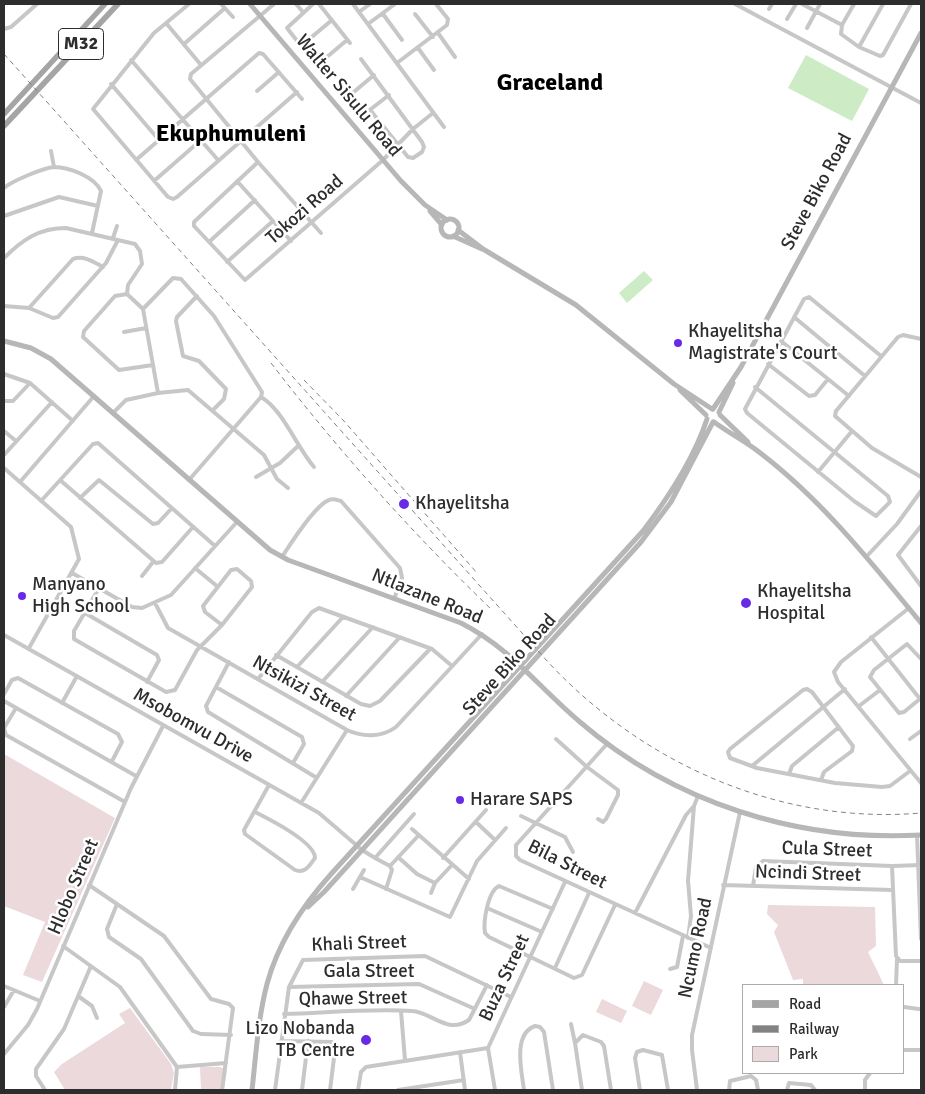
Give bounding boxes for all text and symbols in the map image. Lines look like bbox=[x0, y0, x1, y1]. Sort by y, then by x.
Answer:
road number: M32 bbox=[58, 29, 104, 60]
street label: Walter Sisulu Road bbox=[290, 30, 406, 162]
district label: Graceland bbox=[497, 70, 603, 98]
district label: Ekuphumuleni bbox=[156, 121, 306, 149]
street label: Steve Biko Road bbox=[777, 130, 857, 254]
street label: Tokozi Road bbox=[262, 170, 348, 250]
place label: Khayelitsha Magistrate's Court bbox=[688, 321, 837, 365]
marker: Khayelitsha Magistrate's Court bbox=[672, 337, 684, 349]
place label: Khayelitsha bbox=[415, 493, 510, 515]
marker: Khayelitsha bbox=[397, 497, 411, 511]
street label: Ntlazane Road bbox=[368, 564, 486, 630]
place label: Manyano High School bbox=[32, 574, 130, 618]
place label: Khayelitsha Hospital bbox=[757, 581, 852, 625]
marker: Manyano High School bbox=[16, 590, 28, 602]
marker: Khayelitsha Hospital bbox=[739, 596, 753, 610]
street label: Steve Biko Road bbox=[458, 609, 562, 721]
street label: Ntsikizi Street bbox=[248, 651, 360, 727]
street label: Msobomvu Drive bbox=[129, 684, 257, 768]
place label: Harare SAPS bbox=[470, 789, 573, 811]
marker: Harare SAPS bbox=[454, 794, 466, 806]
street label: Bila Street bbox=[524, 835, 610, 895]
street label: Hlobo Street bbox=[44, 836, 104, 938]
street label: Cula Street bbox=[781, 837, 873, 863]
street label: Ncindi Street bbox=[754, 861, 862, 887]
street label: Ncumo Road bbox=[674, 896, 718, 1000]
street label: Khali Street bbox=[311, 931, 407, 957]
street label: Buza Street bbox=[475, 931, 535, 1025]
street label: Gala Street bbox=[324, 961, 414, 983]
legend bbox=[742, 984, 905, 1074]
street label: Qhawe Street bbox=[298, 987, 408, 1011]
text: Road bbox=[789, 995, 821, 1013]
place label: Lizo Nobanda TB Centre bbox=[246, 1018, 355, 1062]
text: Railway bbox=[789, 1020, 839, 1038]
marker: Lizo Nobanda TB Centre bbox=[359, 1033, 373, 1047]
text: Park bbox=[789, 1045, 818, 1063]

